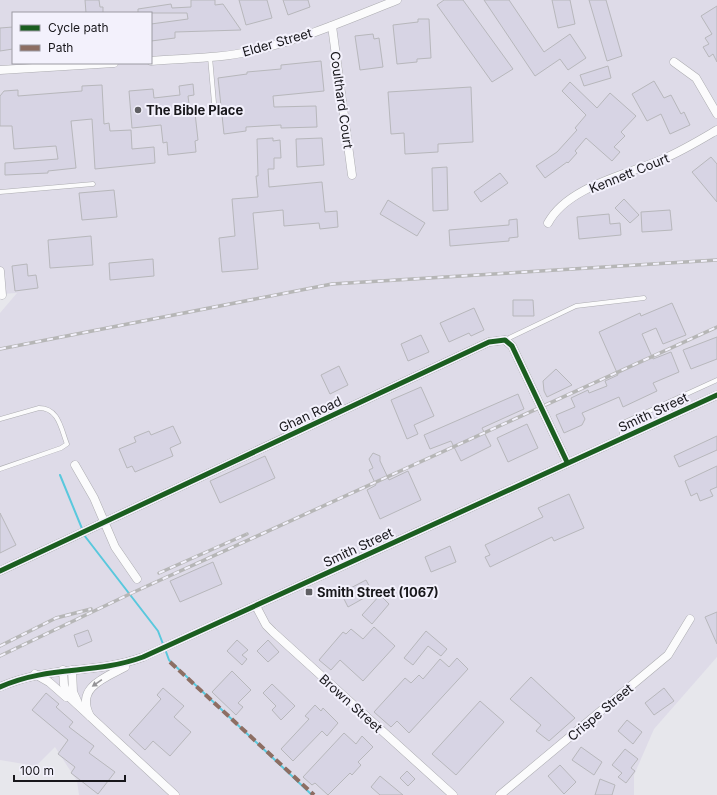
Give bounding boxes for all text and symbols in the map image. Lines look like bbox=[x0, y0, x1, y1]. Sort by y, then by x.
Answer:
legend bbox=[12, 12, 152, 64]
text: Cycle path bbox=[48, 20, 109, 35]
street label: Elder Street bbox=[240, 24, 314, 60]
text: Path bbox=[48, 40, 73, 55]
street label: Coulthard Court bbox=[327, 50, 357, 150]
place label: The Bible Place bbox=[146, 102, 243, 118]
marker: The Bible Place bbox=[133, 105, 143, 115]
street label: Kennett Court bbox=[587, 150, 671, 196]
street label: Smith Street bbox=[616, 389, 690, 435]
street label: Ghan Road bbox=[276, 393, 344, 435]
street label: Smith Street bbox=[321, 524, 395, 570]
place label: Smith Street (1067) bbox=[317, 584, 439, 600]
marker: Smith Street (1067) bbox=[304, 587, 314, 597]
street label: Brown Street bbox=[316, 670, 386, 736]
one-way arrow bbox=[92, 679, 103, 687]
street label: Crispe Street bbox=[564, 680, 636, 744]
scale bar bbox=[14, 757, 125, 783]
text: 100 m bbox=[20, 763, 54, 778]

